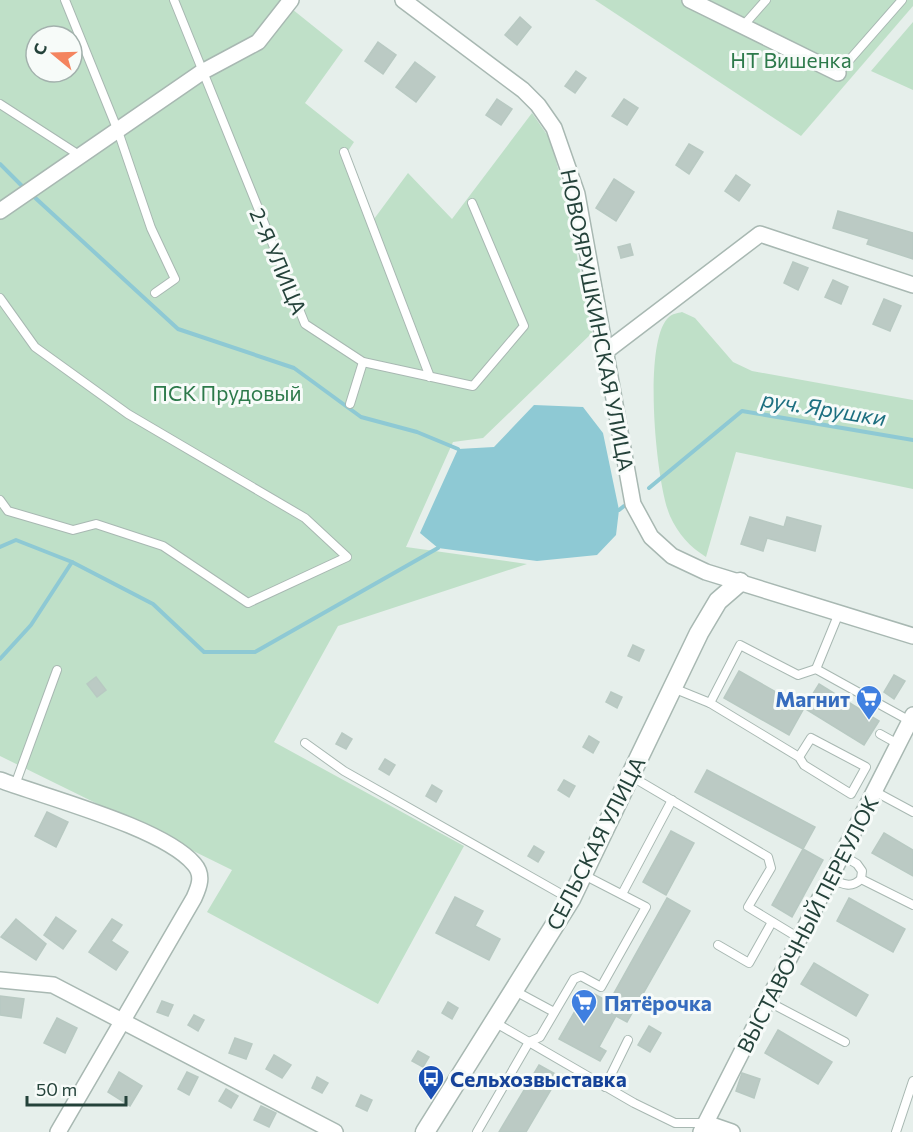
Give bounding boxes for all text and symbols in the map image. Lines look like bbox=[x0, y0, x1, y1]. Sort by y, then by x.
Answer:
north arrow bbox=[24, 24, 84, 84]
text: С bbox=[29, 41, 50, 57]
park label: НТ Вишенка bbox=[730, 47, 852, 72]
street label: НОВОЯРУШКИНСКАЯ УЛИЦА bbox=[556, 167, 640, 473]
street label: 2-Я УЛИЦА bbox=[245, 204, 313, 318]
park label: ПСК Прудовый bbox=[152, 380, 302, 405]
water label: руч. Ярушки bbox=[759, 385, 889, 431]
supermarket icon: Магнит bbox=[854, 683, 884, 721]
place label: Магнит bbox=[775, 686, 850, 711]
street label: СЕЛЬСКАЯ УЛИЦА bbox=[540, 752, 650, 934]
street label: ВЫСТАВОЧНЫЙ ПЕРЕУЛОК bbox=[731, 791, 883, 1057]
supermarket icon: Пятёрочка bbox=[569, 987, 599, 1025]
place label: Пятёрочка bbox=[604, 990, 712, 1015]
bus stop icon: Сельхозвыставка bbox=[416, 1063, 446, 1101]
place label: Сельхозвыставка bbox=[450, 1066, 627, 1091]
scale bar bbox=[27, 1069, 126, 1107]
text: 50 m bbox=[36, 1078, 77, 1100]

